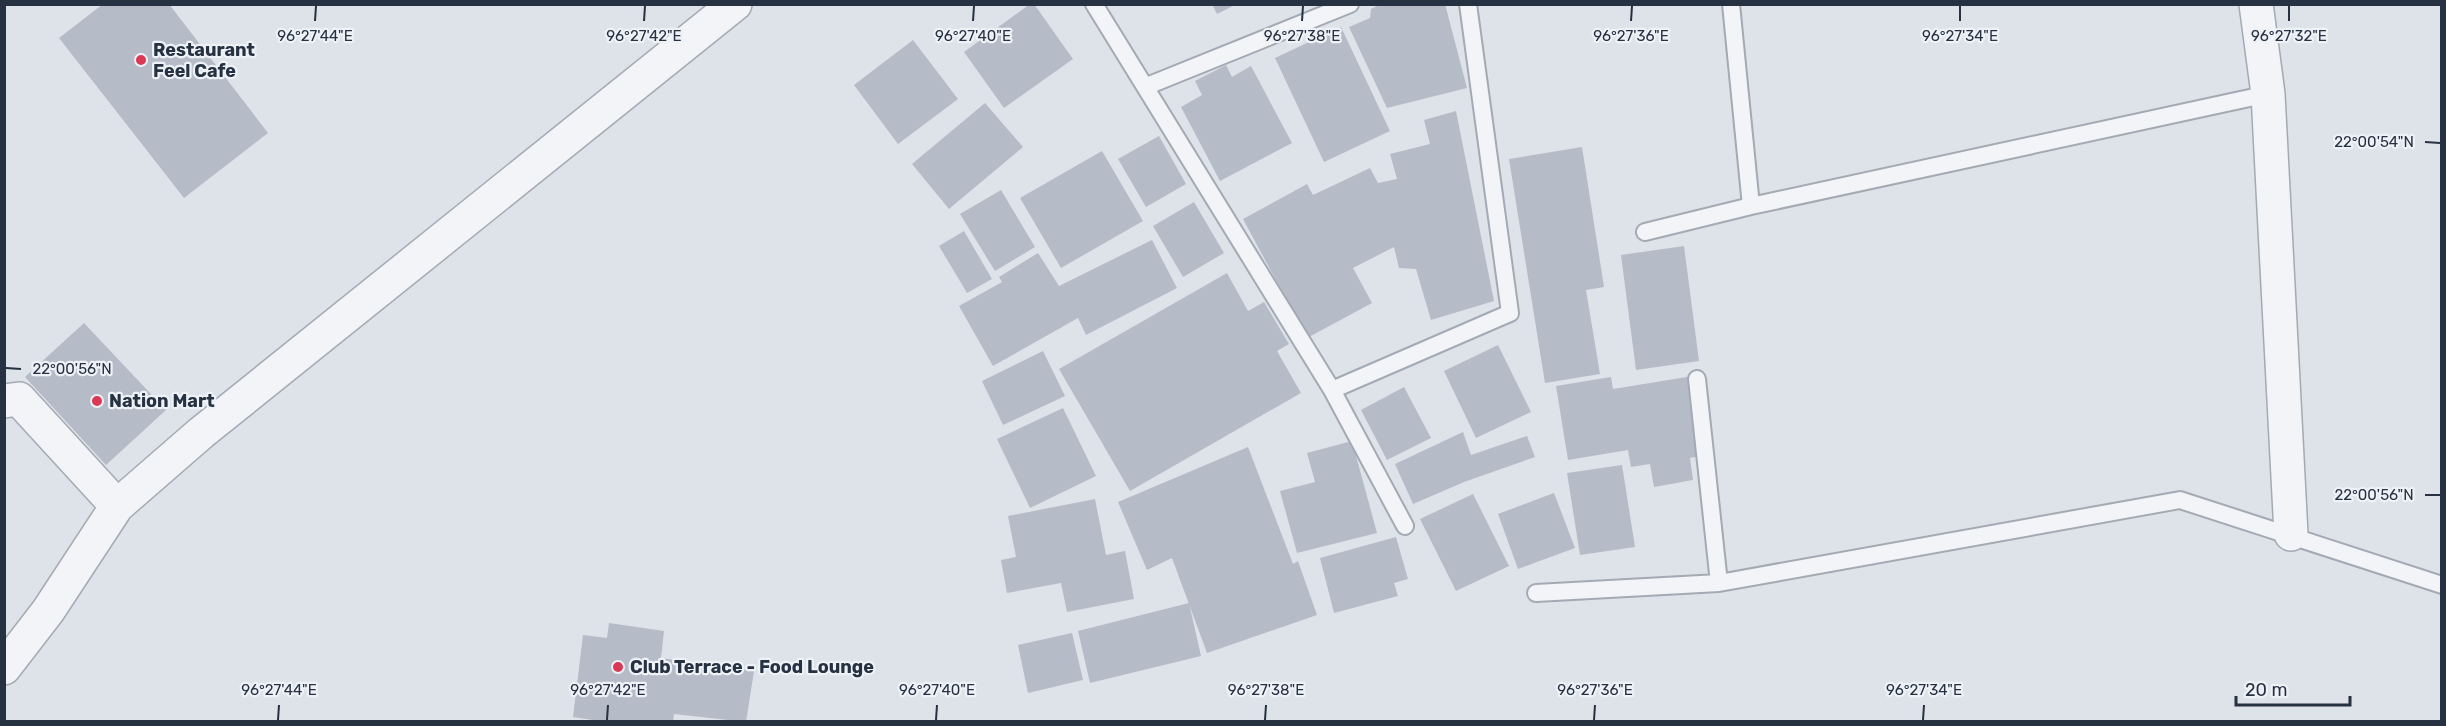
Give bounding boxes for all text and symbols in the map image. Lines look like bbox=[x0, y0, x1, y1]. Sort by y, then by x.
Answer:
text: 96°27'44"E bbox=[277, 27, 353, 45]
text: 96°27'42"E bbox=[606, 27, 682, 45]
text: 96°27'40"E bbox=[935, 27, 1011, 45]
text: 96°27'38"E bbox=[1264, 27, 1340, 45]
text: 96°27'36"E bbox=[1593, 27, 1669, 45]
text: 96°27'34"E bbox=[1922, 27, 1998, 45]
text: 96°27'32"E bbox=[2251, 27, 2327, 45]
place label: Restaurant Feel Cafe bbox=[153, 39, 255, 82]
marker: Restaurant Feel Cafe bbox=[134, 53, 148, 67]
text: 22°00'54"N bbox=[2334, 133, 2414, 151]
text: 22°00'56"N bbox=[32, 360, 112, 378]
place label: Nation Mart bbox=[109, 390, 215, 412]
marker: Nation Mart bbox=[90, 394, 104, 408]
text: 22°00'56"N bbox=[2334, 486, 2414, 504]
place label: Club Terrace - Food Lounge bbox=[630, 656, 874, 678]
marker: Club Terrace - Food Lounge bbox=[611, 660, 625, 674]
scale bar bbox=[2236, 669, 2350, 707]
text: 20 m bbox=[2245, 679, 2287, 701]
text: 96°27'44"E bbox=[241, 681, 317, 699]
text: 96°27'42"E bbox=[570, 681, 646, 699]
text: 96°27'40"E bbox=[899, 681, 975, 699]
text: 96°27'38"E bbox=[1228, 681, 1304, 699]
text: 96°27'36"E bbox=[1557, 681, 1633, 699]
text: 96°27'34"E bbox=[1886, 681, 1962, 699]

